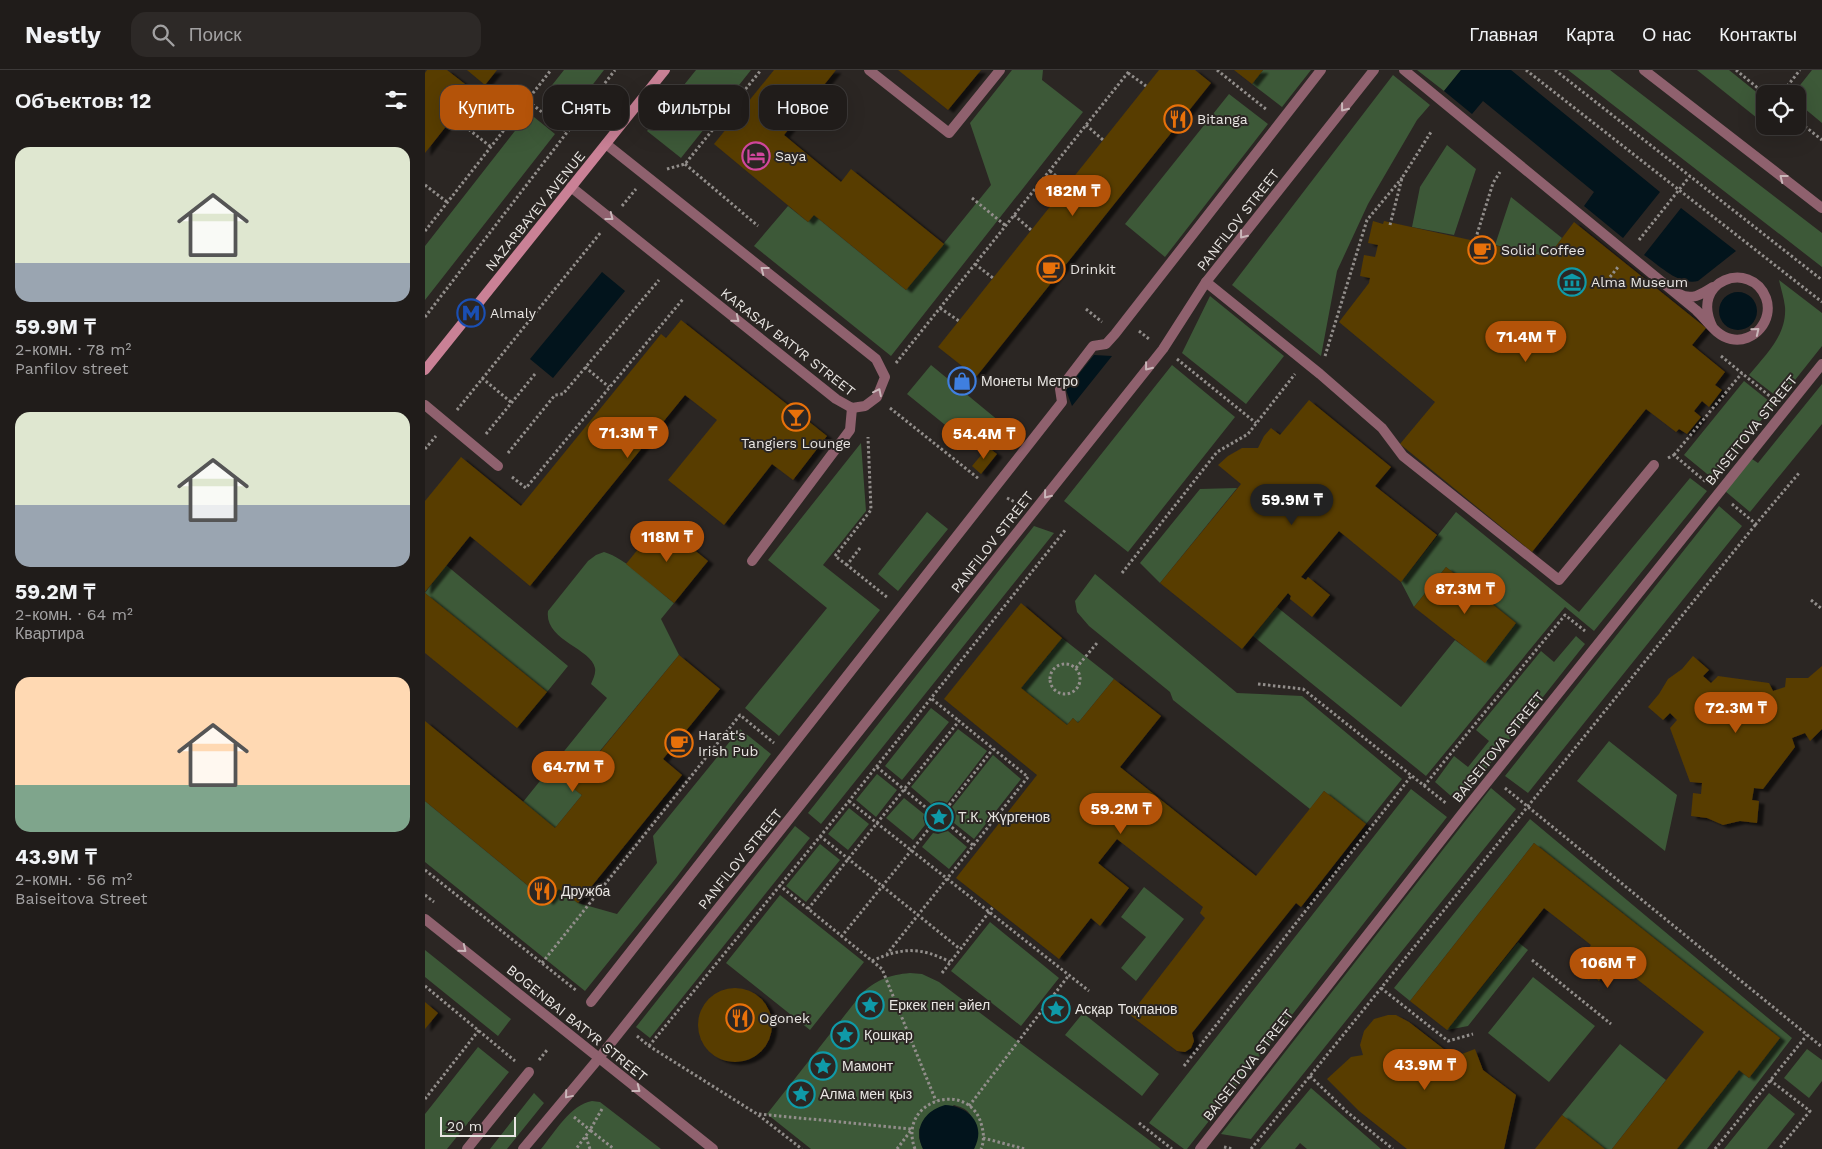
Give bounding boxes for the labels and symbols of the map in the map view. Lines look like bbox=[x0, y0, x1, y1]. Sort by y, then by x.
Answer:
one-way arrow bbox=[1341, 102, 1350, 112]
restaurant icon: Bitanga bbox=[1163, 104, 1193, 134]
place label: Bitanga bbox=[1197, 111, 1248, 127]
hotel icon: Saya bbox=[741, 141, 771, 171]
street label: NAZARBAYEV AVENUE bbox=[482, 148, 588, 274]
place label: Saya bbox=[775, 148, 806, 164]
street label: PANFILOV STREET bbox=[1193, 166, 1283, 274]
pin: 182M ₸ bbox=[1032, 174, 1114, 217]
one-way arrow bbox=[1780, 175, 1789, 184]
one-way arrow bbox=[604, 212, 613, 220]
one-way arrow bbox=[1240, 230, 1249, 239]
cafe icon: Solid Coffee bbox=[1467, 235, 1497, 265]
place label: Solid Coffee bbox=[1501, 242, 1585, 258]
cafe icon: Drinkit bbox=[1036, 254, 1066, 284]
place label: Drinkit bbox=[1070, 261, 1116, 277]
one-way arrow bbox=[760, 266, 769, 275]
museum icon: Alma Museum bbox=[1557, 267, 1587, 297]
place label: Alma Museum bbox=[1591, 274, 1688, 290]
street label: KARASAY BATYR STREET bbox=[718, 285, 859, 400]
metro station icon: Almaly bbox=[456, 298, 486, 328]
place label: Almaly bbox=[490, 305, 537, 321]
one-way arrow bbox=[730, 314, 739, 322]
pin: 71.4M ₸ bbox=[1480, 320, 1572, 363]
one-way arrow bbox=[1750, 328, 1759, 337]
one-way arrow bbox=[1146, 361, 1154, 370]
shop icon: Монеты Метро bbox=[947, 366, 977, 396]
street label: BAISEITOVA STREET bbox=[1702, 371, 1801, 488]
place label: Монеты Метро bbox=[981, 373, 1078, 389]
one-way arrow bbox=[872, 388, 882, 397]
bar icon: Tangiers Lounge bbox=[781, 402, 811, 432]
pin: 71.3M ₸ bbox=[582, 416, 674, 459]
pin: 54.4M ₸ bbox=[938, 418, 1030, 460]
place label: Tangiers Lounge bbox=[741, 435, 851, 451]
pin: 59.9M ₸ bbox=[1246, 484, 1338, 526]
street label: PANFILOV STREET bbox=[947, 488, 1037, 596]
one-way arrow bbox=[1044, 489, 1053, 498]
pin: 118M ₸ bbox=[626, 520, 708, 563]
pin: 87.3M ₸ bbox=[1419, 572, 1511, 615]
street label: BAISEITOVA STREET bbox=[1449, 688, 1548, 805]
pin: 72.3M ₸ bbox=[1690, 692, 1782, 734]
place label: Harat's Irish Pub bbox=[698, 727, 758, 759]
cafe icon: Harat's Irish Pub bbox=[664, 728, 694, 758]
pin: 64.7M ₸ bbox=[527, 750, 619, 793]
pin: 59.2M ₸ bbox=[1075, 792, 1167, 835]
place icon: Т.К. Жүргенов bbox=[924, 802, 954, 832]
street label: PANFILOV STREET bbox=[695, 805, 786, 912]
place label: Т.К. Жүргенов bbox=[958, 809, 1050, 825]
restaurant icon: Дружба bbox=[527, 876, 557, 906]
place label: Дружба bbox=[561, 883, 610, 899]
one-way arrow bbox=[457, 944, 466, 952]
pin: 106M ₸ bbox=[1567, 946, 1649, 989]
street label: BOGENBAI BATYR STREET bbox=[504, 961, 651, 1085]
place icon: Еркек пен әйел bbox=[855, 990, 885, 1020]
place icon: Асқар Тоқпанов bbox=[1041, 994, 1071, 1024]
place label: Еркек пен әйел bbox=[889, 997, 990, 1013]
place label: Асқар Тоқпанов bbox=[1075, 1001, 1178, 1017]
restaurant icon: Ogonek bbox=[725, 1003, 755, 1033]
street label: BAISEITOVA STREET bbox=[1199, 1006, 1297, 1124]
place label: Ogonek bbox=[759, 1010, 810, 1026]
place icon: Қошқар bbox=[830, 1020, 860, 1050]
place label: Қошқар bbox=[864, 1027, 913, 1043]
pin: 43.9M ₸ bbox=[1379, 1048, 1471, 1091]
place icon: Мамонт bbox=[808, 1051, 838, 1081]
place label: Мамонт bbox=[842, 1058, 894, 1074]
place icon: Алма мен қыз bbox=[786, 1079, 816, 1109]
one-way arrow bbox=[631, 1084, 640, 1092]
place label: Алма мен қыз bbox=[820, 1086, 912, 1102]
one-way arrow bbox=[565, 1090, 574, 1099]
scale bar bbox=[440, 1114, 516, 1137]

